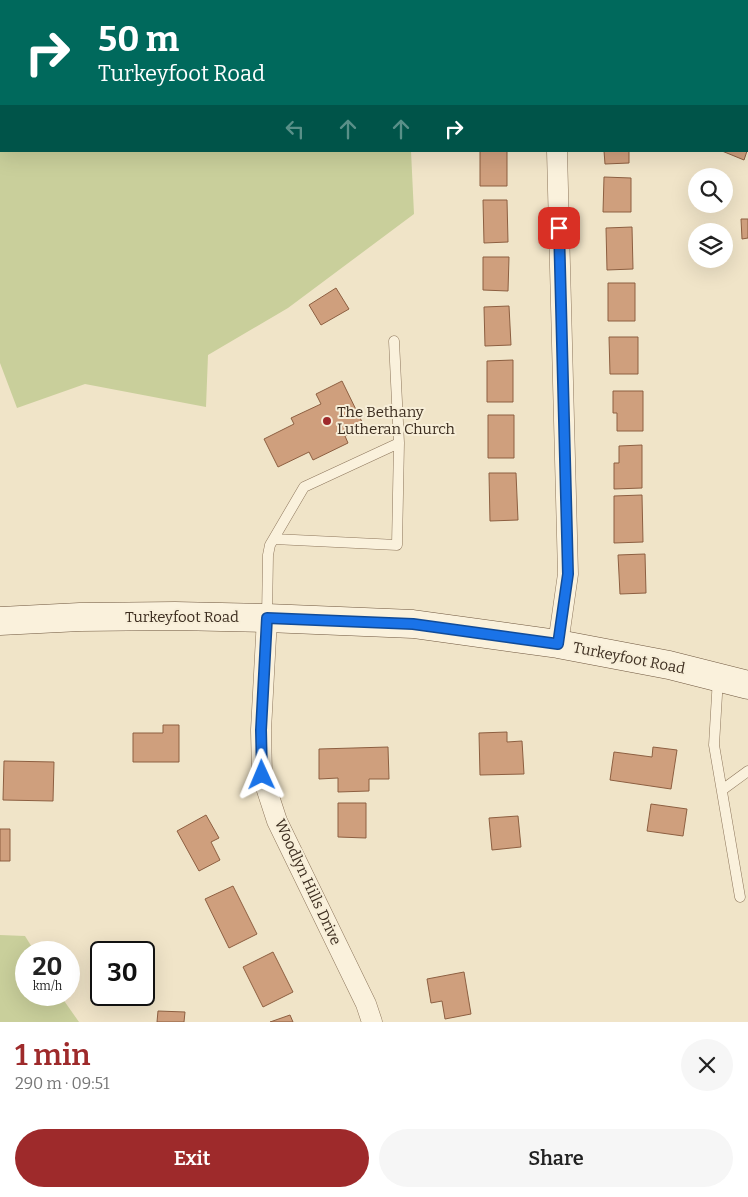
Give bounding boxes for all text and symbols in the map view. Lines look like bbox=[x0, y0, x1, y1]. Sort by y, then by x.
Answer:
text: 50 m bbox=[98, 18, 179, 60]
icon: right bbox=[15, 20, 80, 85]
text: Turkeyfoot Road bbox=[98, 60, 265, 87]
icon: left bbox=[281, 115, 309, 143]
icon: ahead bbox=[334, 115, 362, 143]
icon: ahead bbox=[387, 115, 415, 143]
icon: right bbox=[440, 115, 468, 143]
map controls bbox=[688, 168, 733, 268]
button: search bbox=[688, 168, 733, 213]
pin bbox=[538, 207, 580, 249]
icon: arrive bbox=[545, 214, 573, 242]
button: layers bbox=[688, 223, 733, 268]
place label: The Bethany Lutheran Church bbox=[337, 403, 456, 438]
marker: The Bethany Lutheran Church bbox=[321, 415, 333, 427]
street label: Turkeyfoot Road bbox=[125, 608, 239, 626]
street label: Turkeyfoot Road bbox=[571, 638, 687, 678]
position arrow bbox=[235, 748, 287, 800]
street label: Woodlyn Hills Drive bbox=[271, 816, 345, 948]
speed limit sign: 30 bbox=[90, 941, 155, 1006]
text: 20 bbox=[33, 952, 62, 982]
text: km/h bbox=[33, 979, 62, 993]
text: 1 min bbox=[15, 1037, 90, 1073]
button: close bbox=[681, 1039, 733, 1091]
text: 290 m · 09:51 bbox=[15, 1074, 109, 1093]
button: Exit bbox=[15, 1129, 369, 1187]
button: Share bbox=[379, 1129, 733, 1187]

